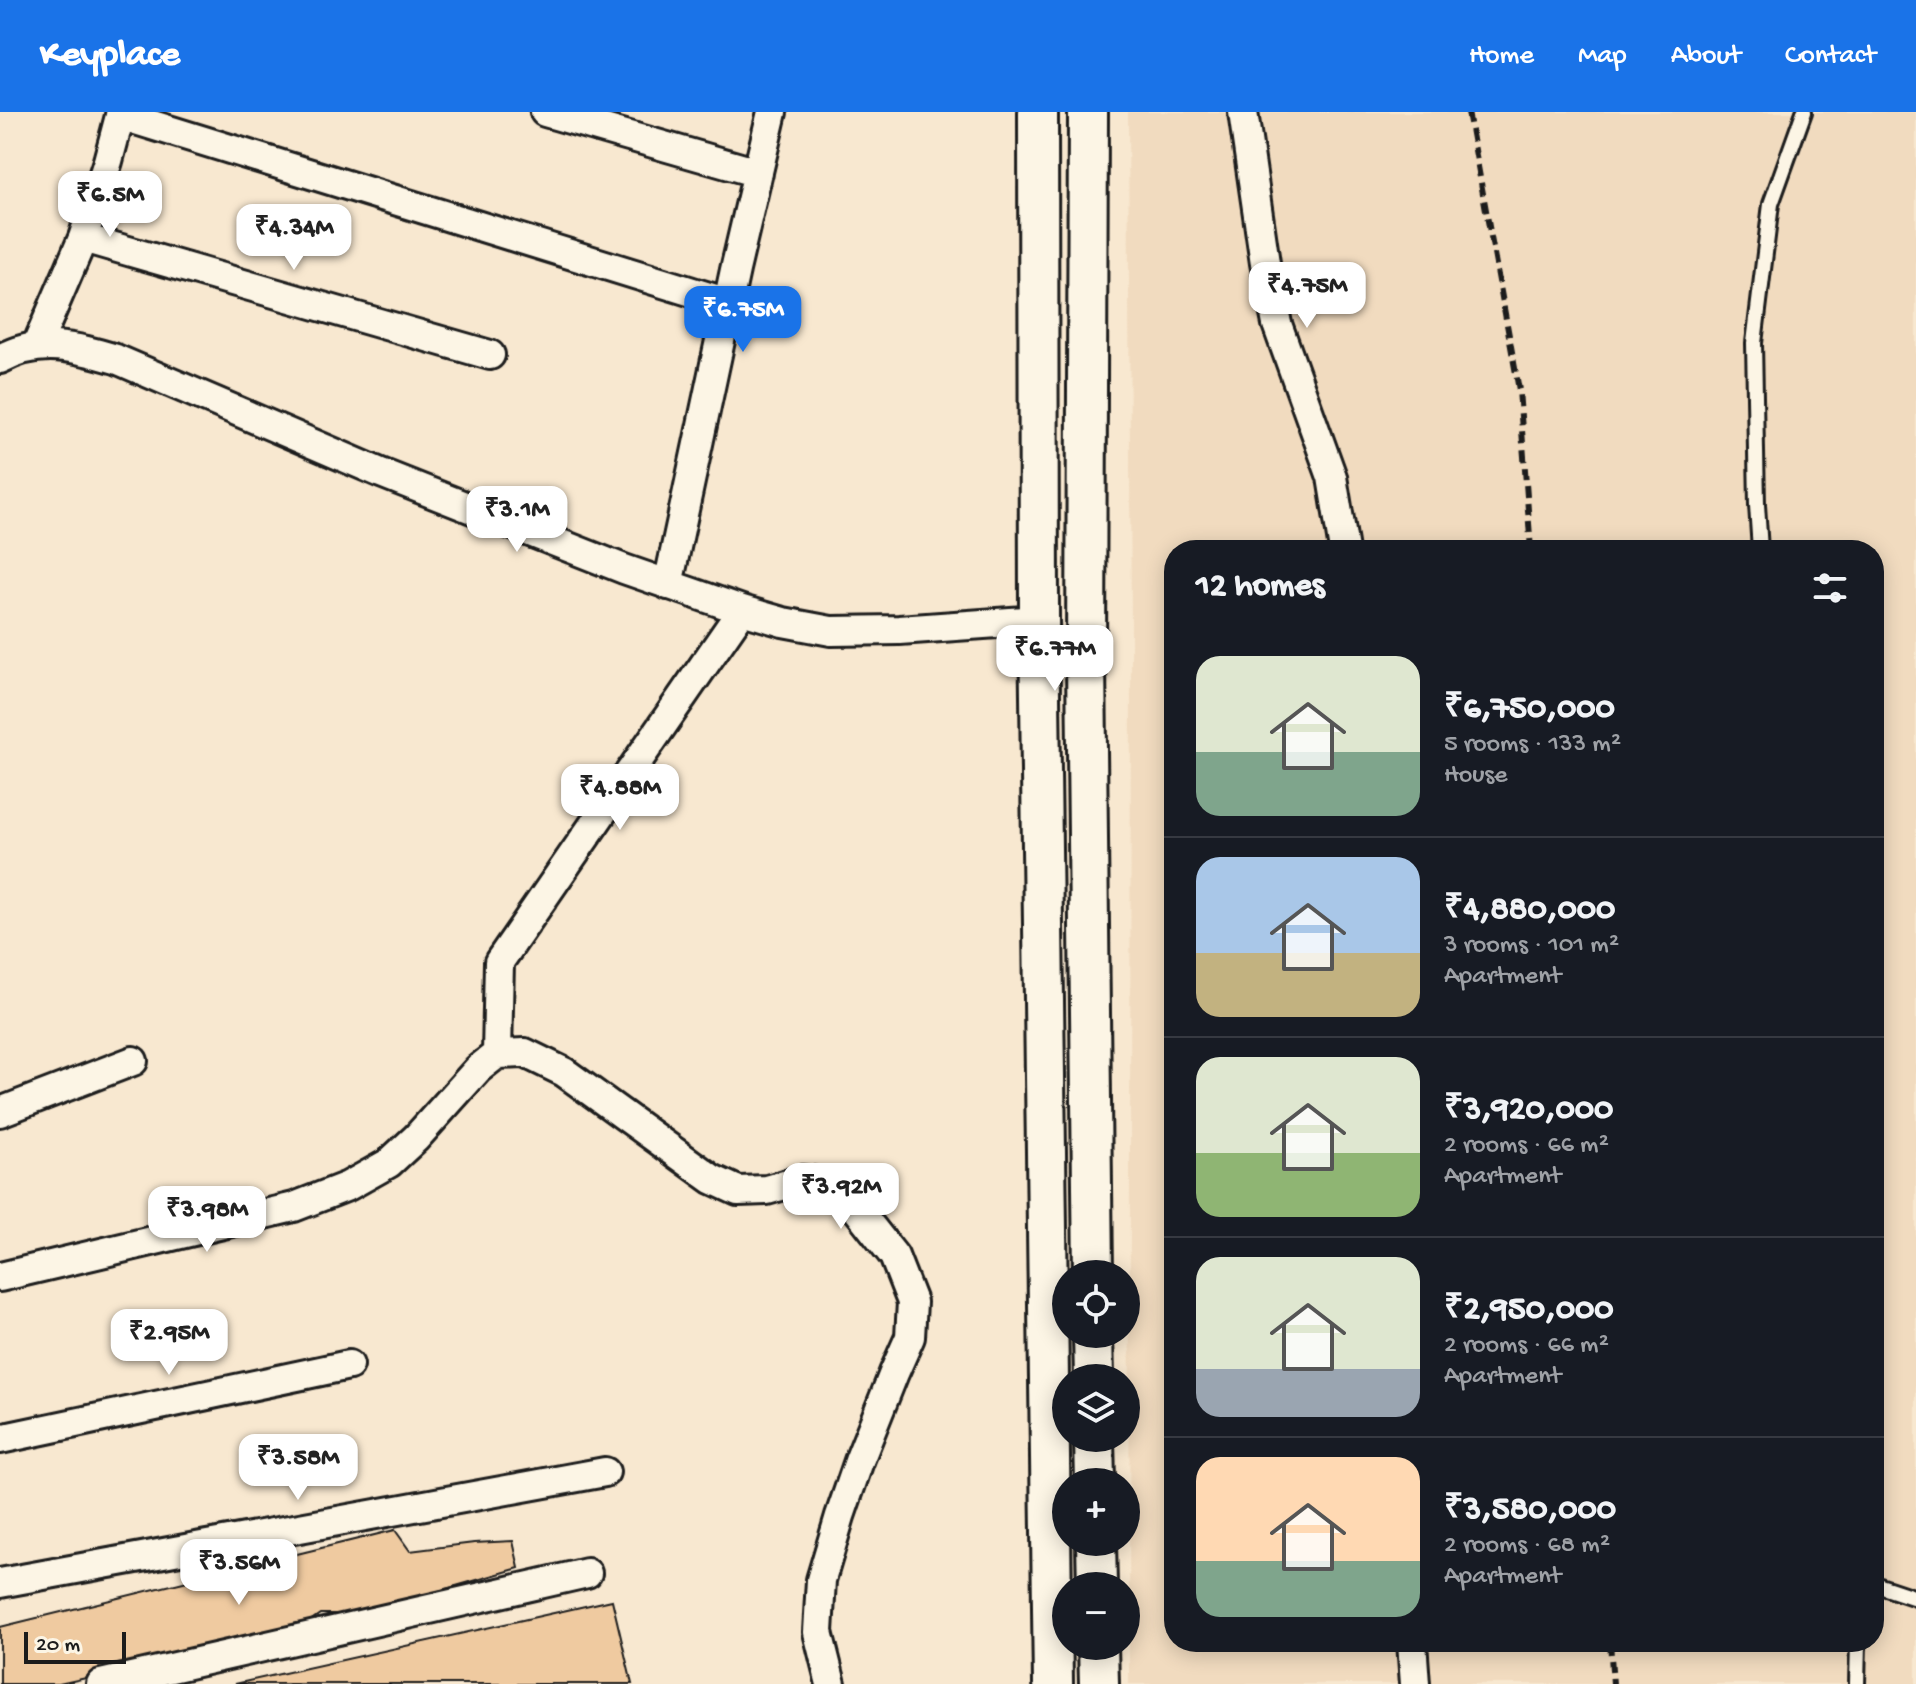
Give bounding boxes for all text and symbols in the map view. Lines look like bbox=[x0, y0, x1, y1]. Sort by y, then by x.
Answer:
text: Keyplace bbox=[40, 34, 180, 78]
text: Home bbox=[1469, 40, 1534, 73]
text: Map bbox=[1578, 40, 1627, 73]
text: About bbox=[1671, 40, 1741, 73]
text: Contact bbox=[1785, 40, 1876, 73]
pin: ₹6.5M bbox=[54, 171, 166, 239]
text: ₹6.5M bbox=[76, 181, 144, 212]
pin: ₹4.34M bbox=[229, 204, 359, 272]
text: ₹4.34M bbox=[254, 214, 334, 245]
pin: ₹4.75M bbox=[1242, 262, 1372, 330]
text: ₹4.75M bbox=[1267, 272, 1347, 303]
pin: ₹6.75M bbox=[678, 286, 808, 354]
text: ₹6.75M bbox=[702, 296, 784, 327]
pin: ₹3.1M bbox=[461, 486, 573, 554]
text: ₹3.1M bbox=[484, 496, 550, 527]
icon: filters bbox=[1808, 566, 1852, 610]
text: 12 homes bbox=[1196, 568, 1325, 608]
pin: ₹6.77M bbox=[990, 625, 1120, 693]
text: ₹6.77M bbox=[1014, 635, 1096, 666]
icon: home bbox=[1260, 688, 1356, 784]
text: ₹6,750,000 bbox=[1444, 690, 1615, 730]
text: 5 rooms · 133 m² bbox=[1444, 730, 1621, 761]
text: House bbox=[1444, 761, 1508, 792]
pin: ₹4.88M bbox=[555, 764, 685, 832]
text: ₹4.88M bbox=[579, 774, 661, 805]
icon: home bbox=[1260, 889, 1356, 985]
text: ₹4,880,000 bbox=[1444, 891, 1615, 931]
text: 3 rooms · 101 m² bbox=[1444, 931, 1619, 962]
text: Apartment bbox=[1444, 962, 1561, 993]
icon: home bbox=[1260, 1089, 1356, 1185]
text: ₹3,920,000 bbox=[1444, 1091, 1613, 1131]
text: 2 rooms · 66 m² bbox=[1444, 1131, 1609, 1162]
text: Apartment bbox=[1444, 1162, 1561, 1193]
pin: ₹3.92M bbox=[776, 1163, 906, 1231]
text: ₹3.92M bbox=[801, 1173, 881, 1204]
pin: ₹3.98M bbox=[142, 1186, 272, 1254]
text: ₹3.98M bbox=[166, 1196, 248, 1227]
map controls bbox=[1052, 1260, 1140, 1660]
button: locate bbox=[1052, 1260, 1140, 1348]
icon: home bbox=[1260, 1289, 1356, 1385]
text: ₹2,950,000 bbox=[1444, 1291, 1614, 1331]
pin: ₹2.95M bbox=[104, 1309, 234, 1377]
text: ₹2.95M bbox=[129, 1319, 209, 1350]
text: 2 rooms · 66 m² bbox=[1444, 1331, 1609, 1362]
text: Apartment bbox=[1444, 1362, 1561, 1393]
button: layers bbox=[1052, 1364, 1140, 1452]
pin: ₹3.58M bbox=[233, 1434, 363, 1502]
text: ₹3.58M bbox=[257, 1444, 339, 1475]
button: + bbox=[1052, 1468, 1140, 1556]
icon: home bbox=[1260, 1489, 1356, 1585]
text: ₹3,580,000 bbox=[1444, 1491, 1616, 1531]
text: 2 rooms · 68 m² bbox=[1444, 1531, 1610, 1562]
pin: ₹3.56M bbox=[174, 1539, 304, 1607]
text: ₹3.56M bbox=[198, 1549, 280, 1580]
text: Apartment bbox=[1444, 1562, 1561, 1593]
button: − bbox=[1052, 1572, 1140, 1660]
scale bar bbox=[24, 1628, 126, 1664]
text: 20 m bbox=[36, 1633, 80, 1659]

